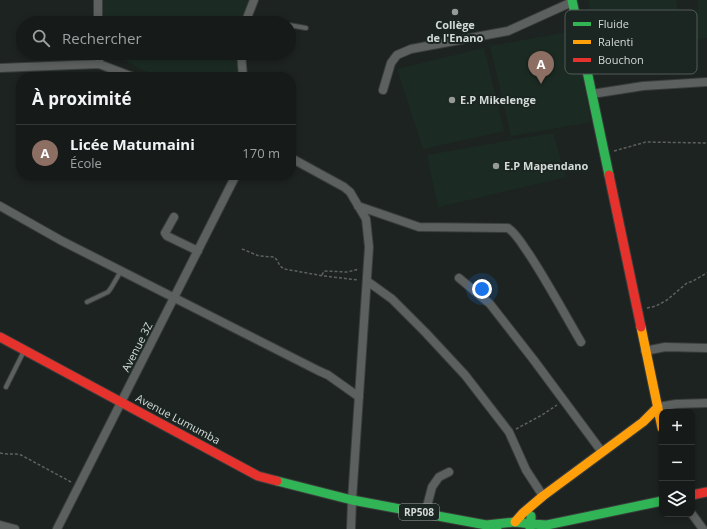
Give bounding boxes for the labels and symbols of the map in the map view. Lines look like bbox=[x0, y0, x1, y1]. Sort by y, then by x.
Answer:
marker: Collège de l'Enano bbox=[450, 7, 460, 17]
legend bbox=[565, 10, 697, 74]
text: Fluide bbox=[598, 16, 629, 31]
place label: Collège de l'Enano bbox=[427, 17, 484, 45]
text: Ralenti bbox=[598, 34, 633, 49]
pin: A bbox=[528, 51, 554, 84]
text: Bouchon bbox=[598, 52, 644, 67]
place label: E.P Mikelenge bbox=[460, 92, 536, 107]
marker: E.P Mikelenge bbox=[447, 95, 457, 105]
place label: E.P Mapendano bbox=[504, 158, 589, 173]
marker: E.P Mapendano bbox=[491, 161, 501, 171]
your location bbox=[472, 279, 492, 299]
street label: Avenue 3Z bbox=[118, 319, 155, 374]
street label: Avenue Lumumba bbox=[133, 390, 223, 447]
road number: RP508 bbox=[399, 504, 439, 520]

